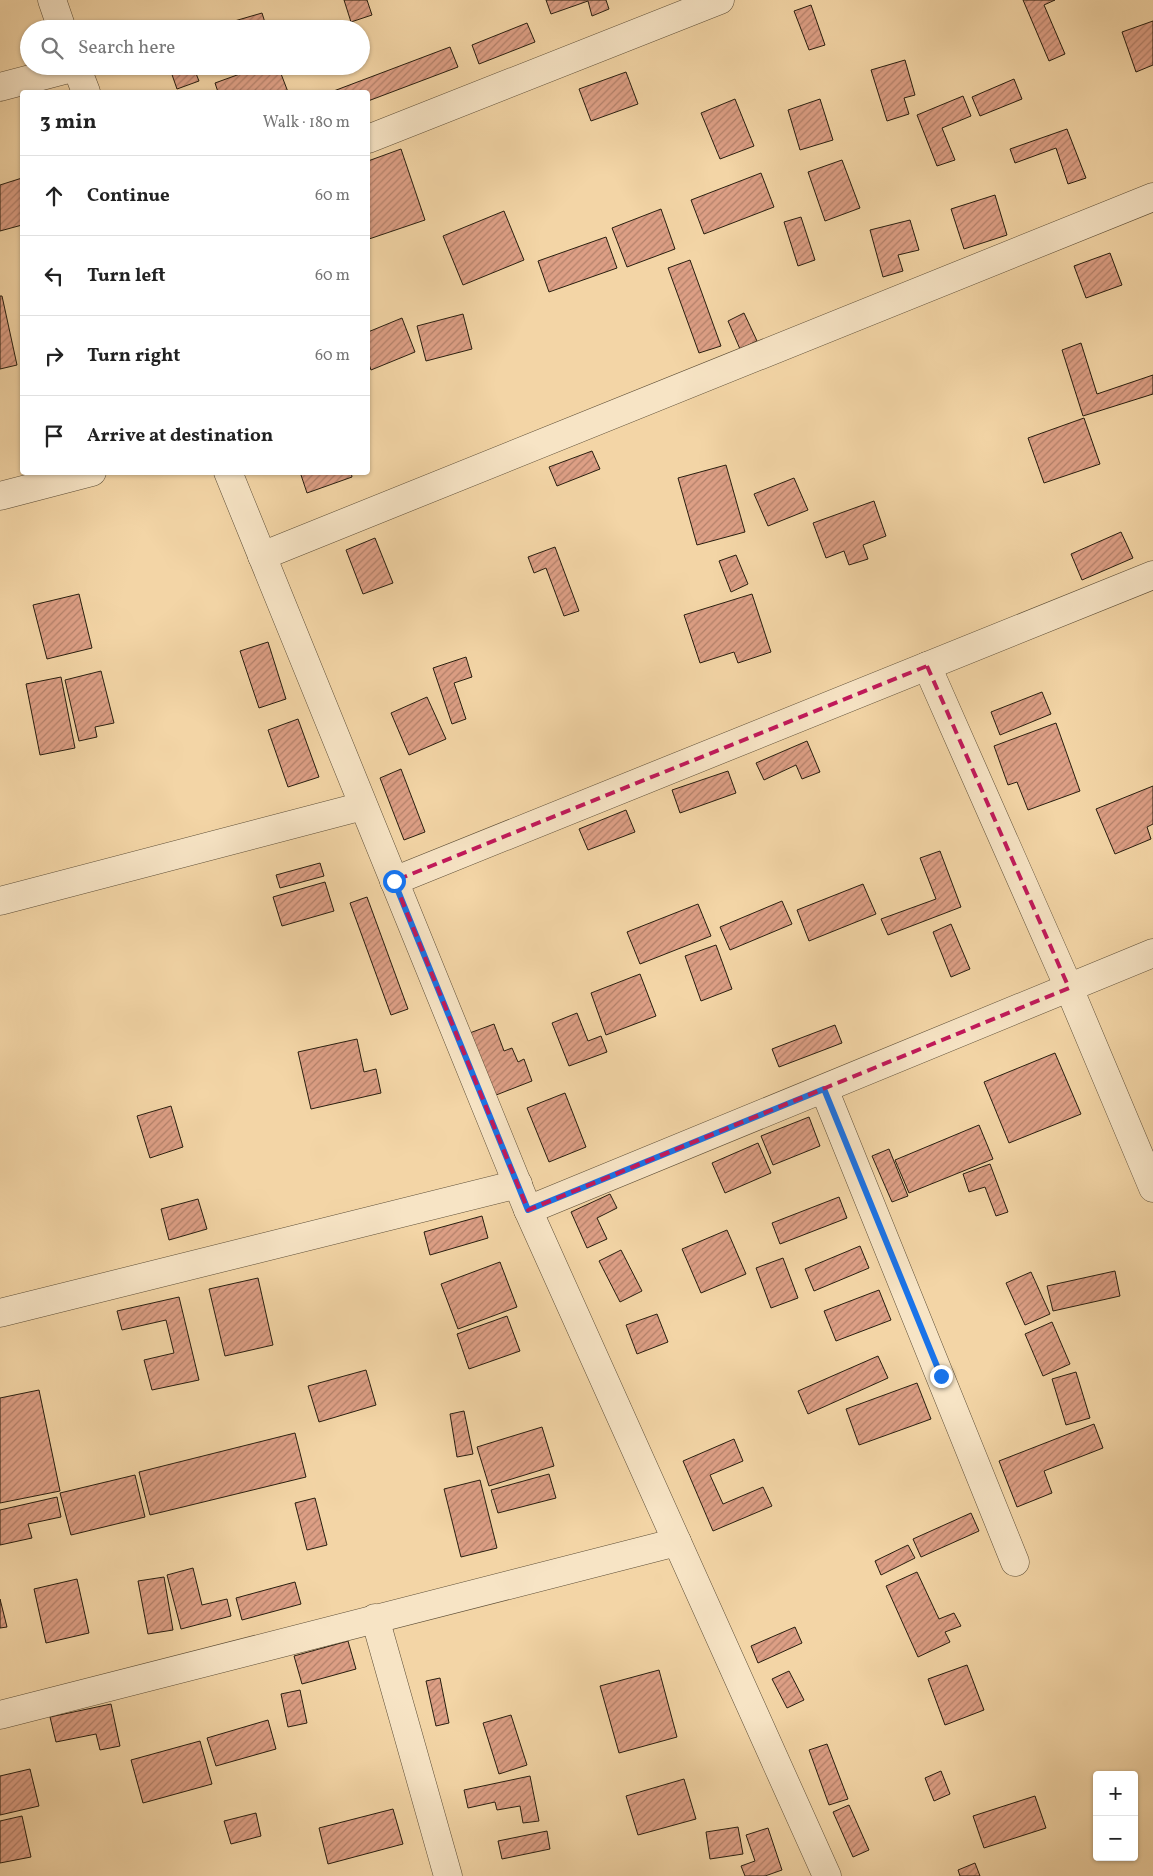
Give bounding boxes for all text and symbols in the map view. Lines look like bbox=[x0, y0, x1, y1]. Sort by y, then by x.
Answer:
search box bbox=[20, 20, 370, 75]
icon: search bbox=[38, 34, 66, 62]
text: Search here bbox=[78, 35, 175, 61]
text: 3 min bbox=[40, 108, 96, 137]
text: Walk · 180 m bbox=[263, 112, 350, 134]
icon: ahead bbox=[40, 182, 68, 210]
text: Continue bbox=[87, 183, 170, 209]
text: 60 m bbox=[315, 185, 350, 207]
icon: left bbox=[40, 262, 68, 290]
text: Turn left bbox=[87, 263, 166, 289]
text: 60 m bbox=[315, 265, 350, 287]
icon: right bbox=[40, 342, 68, 370]
text: Turn right bbox=[87, 343, 180, 369]
text: 60 m bbox=[315, 345, 350, 367]
icon: arrive bbox=[40, 422, 68, 450]
text: Arrive at destination bbox=[87, 423, 273, 449]
route start bbox=[383, 870, 406, 893]
route end bbox=[930, 1365, 953, 1388]
map controls bbox=[1093, 1771, 1138, 1861]
button: + bbox=[1093, 1771, 1138, 1816]
button: − bbox=[1093, 1816, 1138, 1861]

